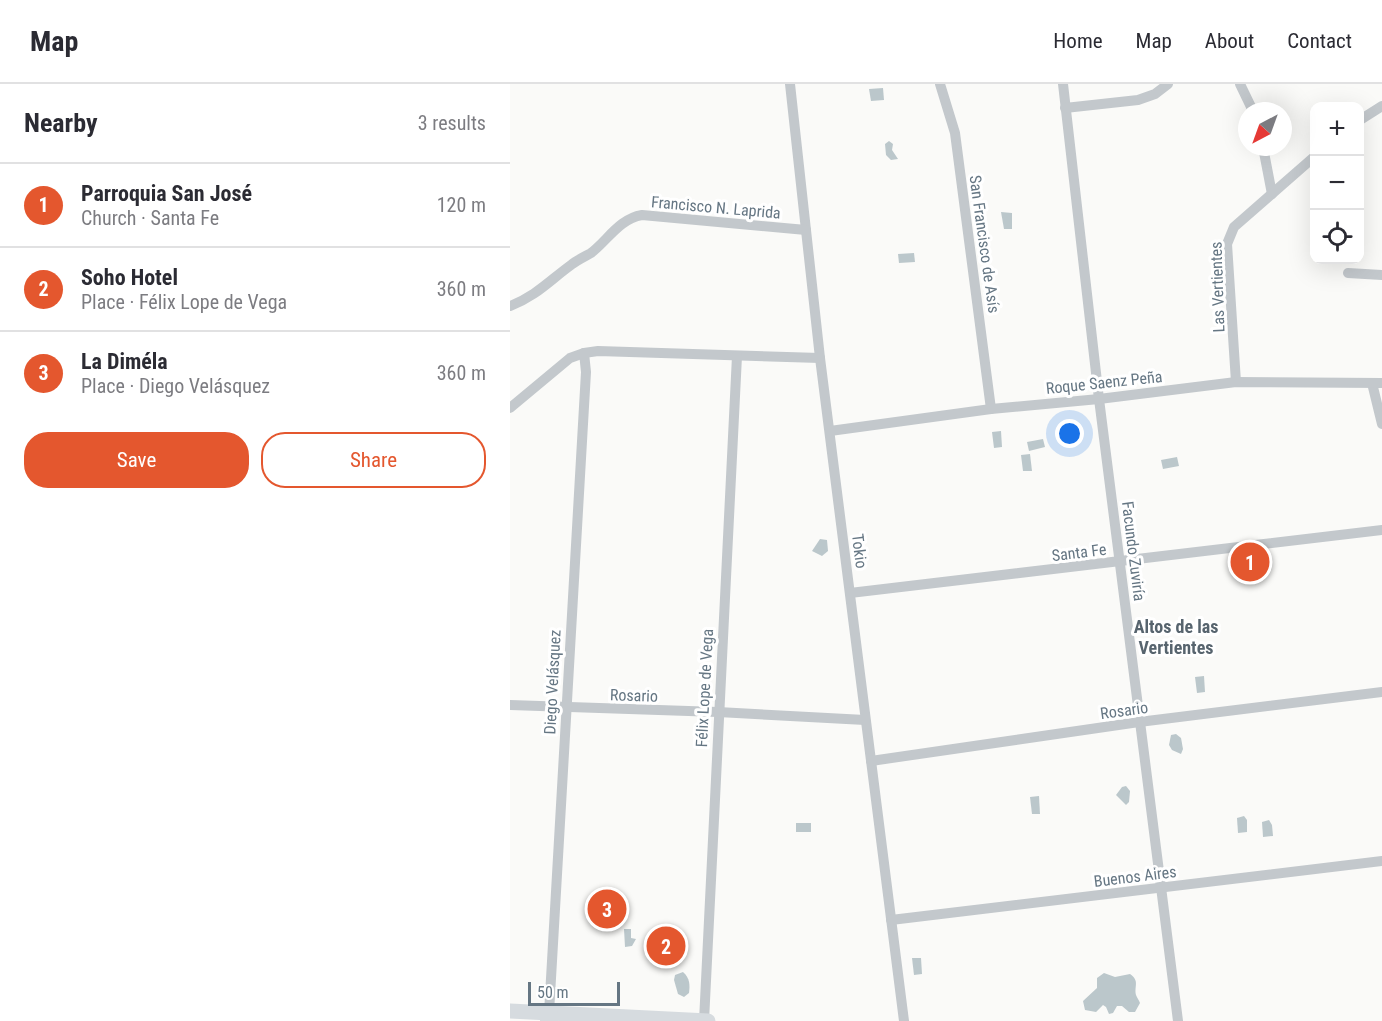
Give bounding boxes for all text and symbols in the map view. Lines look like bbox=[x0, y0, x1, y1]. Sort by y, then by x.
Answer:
text: Map bbox=[30, 25, 78, 58]
text: Home bbox=[1053, 29, 1103, 53]
text: Map bbox=[1136, 29, 1172, 53]
text: About bbox=[1205, 29, 1254, 53]
text: Contact bbox=[1287, 29, 1352, 53]
north arrow bbox=[1238, 102, 1292, 156]
map controls bbox=[1310, 102, 1364, 264]
button: + bbox=[1310, 102, 1364, 156]
text: Nearby bbox=[24, 108, 98, 138]
text: 3 results bbox=[418, 111, 486, 135]
button: − bbox=[1310, 156, 1364, 210]
street label: San Francisco de Asís bbox=[965, 174, 1004, 314]
text: Parroquia San José bbox=[81, 181, 252, 206]
street label: Francisco N. Laprida bbox=[650, 192, 782, 223]
text: 1 bbox=[38, 193, 49, 217]
text: 120 m bbox=[437, 193, 486, 217]
text: Church · Santa Fe bbox=[81, 206, 219, 230]
button: locate bbox=[1310, 210, 1364, 264]
street label: Las Vertientes bbox=[1206, 241, 1229, 333]
text: Soho Hotel bbox=[81, 265, 178, 290]
text: 2 bbox=[38, 277, 49, 301]
text: 360 m bbox=[437, 277, 486, 301]
text: Place · Félix Lope de Vega bbox=[81, 290, 287, 314]
text: La Diméla bbox=[81, 349, 168, 374]
text: 3 bbox=[38, 361, 49, 385]
text: 360 m bbox=[437, 361, 486, 385]
street label: Roque Saenz Peña bbox=[1045, 367, 1163, 398]
text: Place · Diego Velásquez bbox=[81, 374, 270, 398]
your location bbox=[1055, 419, 1084, 448]
button: Save bbox=[24, 432, 249, 488]
button: Share bbox=[261, 432, 486, 488]
street label: Facundo Zuviría bbox=[1118, 500, 1149, 602]
street label: Tokio bbox=[848, 533, 871, 569]
street label: Santa Fe bbox=[1051, 540, 1107, 565]
pin: 1 bbox=[1230, 540, 1270, 584]
district label: Altos de las Vertientes bbox=[1134, 616, 1218, 658]
street label: Félix Lope de Vega bbox=[692, 628, 717, 748]
street label: Diego Velásquez bbox=[540, 629, 565, 735]
street label: Rosario bbox=[610, 685, 658, 706]
street label: Rosario bbox=[1099, 698, 1149, 723]
street label: Buenos Aires bbox=[1093, 862, 1177, 891]
pin: 3 bbox=[588, 886, 626, 932]
pin: 2 bbox=[646, 924, 686, 968]
scale bar bbox=[528, 979, 620, 1006]
text: 50 m bbox=[537, 983, 569, 1002]

